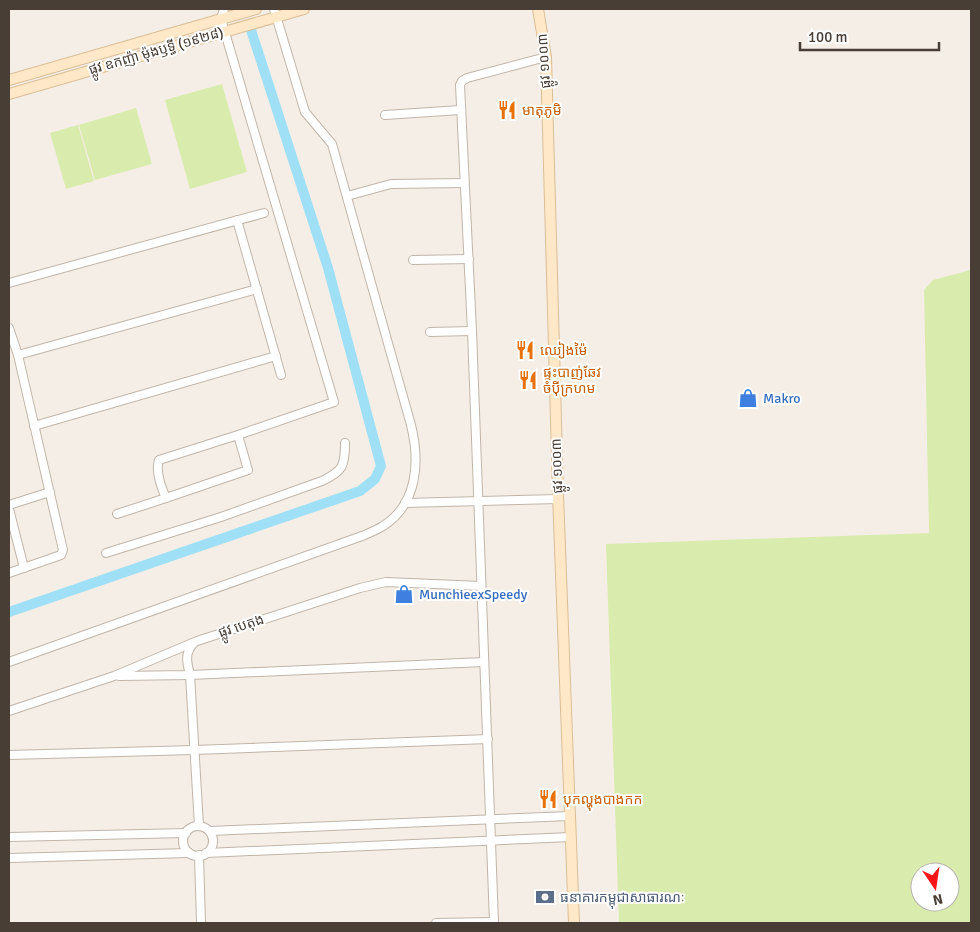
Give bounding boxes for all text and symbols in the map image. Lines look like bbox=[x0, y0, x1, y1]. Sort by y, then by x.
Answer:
scale bar bbox=[800, 20, 939, 52]
street label: ផ្លូវ ឧកញ៉ា ម៉ុងឫទ្ធី (១៩២៨) bbox=[87, 24, 226, 81]
text: 100 m bbox=[808, 28, 848, 46]
street label: ផ្លូវ ១០០៣ bbox=[534, 33, 558, 89]
restaurant icon: មាតុភូមិ bbox=[496, 99, 518, 121]
place label: មាតុភូមិ bbox=[522, 102, 562, 119]
restaurant icon: ឈៀងម៉ៃ bbox=[514, 339, 536, 361]
place label: ឈៀងម៉ៃ bbox=[540, 341, 587, 359]
place label: ផ្ទះបាញ់ឆែវ ចំប៉ីក្រហម bbox=[543, 364, 601, 397]
restaurant icon: ផ្ទះបាញ់ឆែវ ចំប៉ីក្រហម bbox=[517, 369, 539, 391]
shop icon: Makro bbox=[737, 387, 759, 409]
place label: Makro bbox=[763, 390, 801, 407]
street label: ផ្លូវ ១០០៣ bbox=[548, 438, 570, 494]
shop icon: MunchieexSpeedy bbox=[393, 583, 415, 605]
place label: MunchieexSpeedy bbox=[419, 586, 528, 603]
street label: ផ្លូវ បេតុង bbox=[216, 611, 267, 644]
restaurant icon: បុកល្ហុងបាងកក bbox=[537, 788, 559, 810]
place label: បុកល្ហុងបាងកក bbox=[563, 791, 642, 811]
north arrow bbox=[910, 862, 960, 912]
bank icon: ធនាគារកម្ពុជាសាធារណៈ bbox=[534, 886, 556, 908]
place label: ធនាគារកម្ពុជាសាធារណៈ bbox=[560, 889, 685, 909]
text: N bbox=[931, 890, 944, 909]

